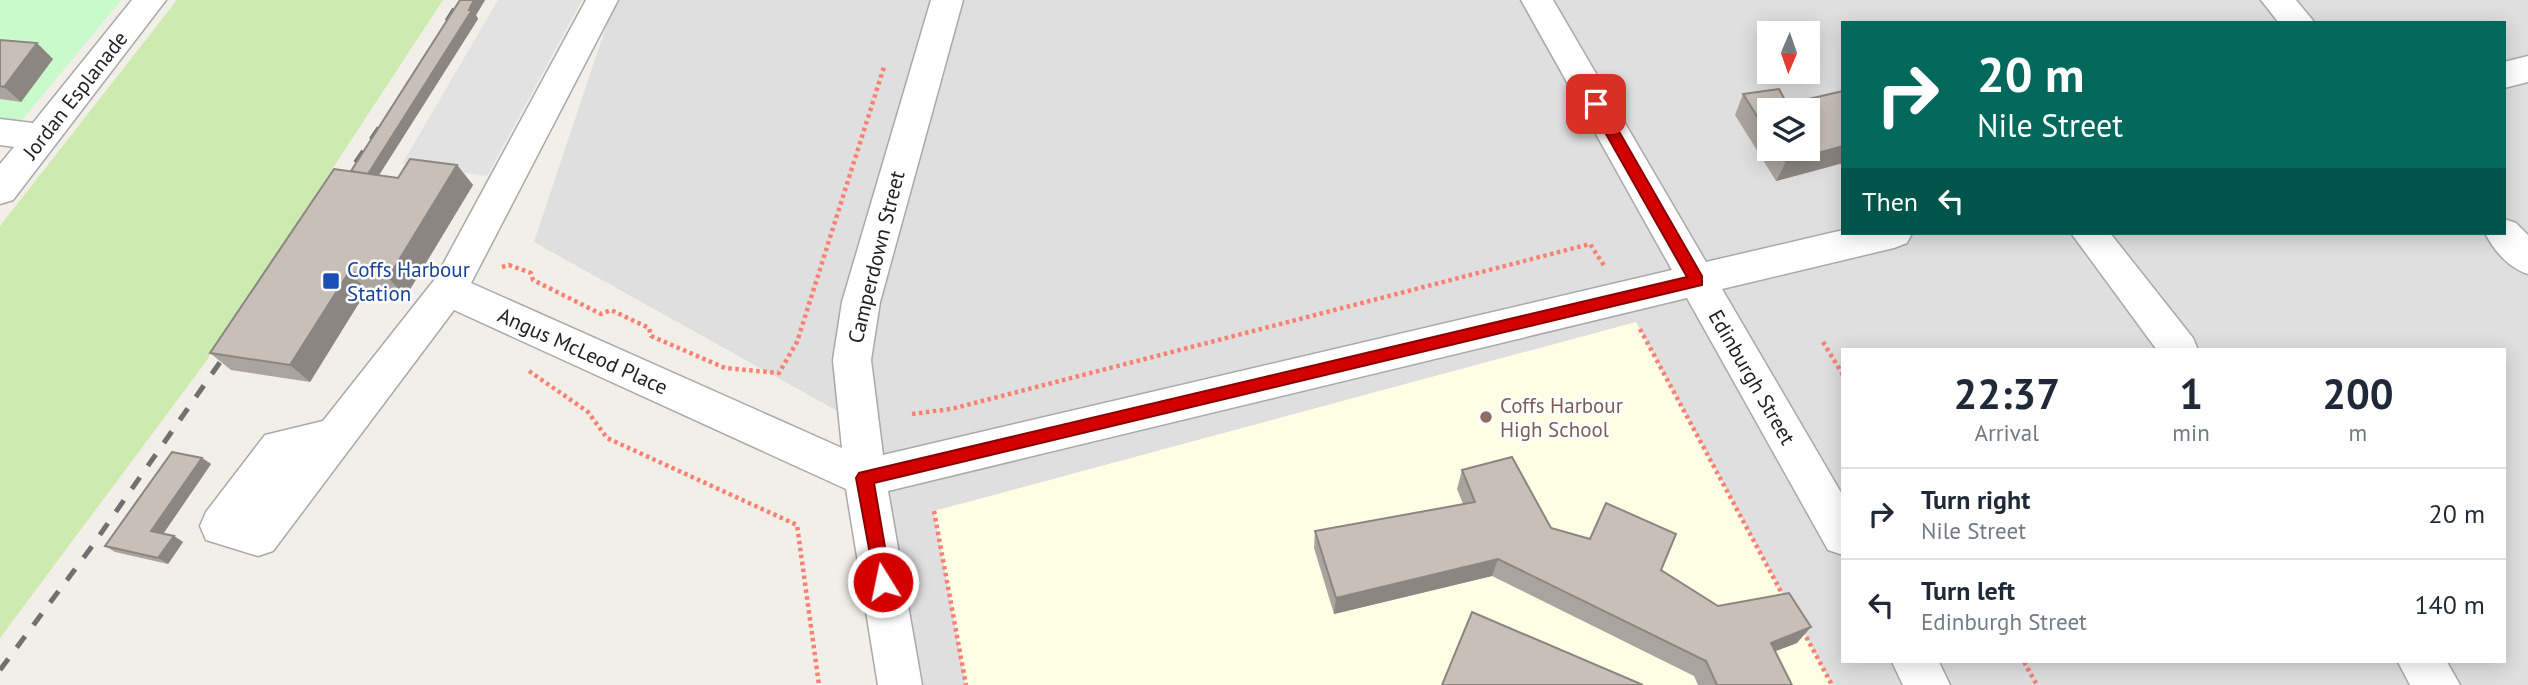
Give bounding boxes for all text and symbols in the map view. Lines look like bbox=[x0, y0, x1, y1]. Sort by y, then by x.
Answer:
north arrow bbox=[1757, 21, 1820, 84]
map controls bbox=[1757, 21, 1820, 161]
street label: Jordan Esplanade bbox=[16, 26, 133, 165]
text: 20 m bbox=[1977, 42, 2084, 106]
icon: right bbox=[1862, 49, 1953, 140]
pin bbox=[1566, 74, 1626, 134]
icon: arrive bbox=[1577, 85, 1615, 123]
button: layers bbox=[1757, 98, 1820, 161]
text: Nile Street bbox=[1977, 104, 2123, 146]
street label: Camperdown Street bbox=[842, 168, 910, 346]
icon: left bbox=[1932, 182, 1970, 220]
text: Then bbox=[1862, 185, 1918, 218]
place label: Coffs Harbour Station bbox=[347, 256, 470, 307]
marker: Coffs Harbour Station bbox=[321, 271, 341, 291]
street label: Angus McLeod Place bbox=[494, 301, 672, 401]
street label: Edinburgh Street bbox=[1702, 305, 1802, 449]
text: 22:37 bbox=[1953, 366, 2060, 421]
text: 1 bbox=[2179, 366, 2203, 421]
text: 200 bbox=[2322, 366, 2394, 421]
place label: Coffs Harbour High School bbox=[1500, 392, 1623, 443]
marker: Coffs Harbour High School bbox=[1478, 409, 1494, 425]
text: Arrival bbox=[1974, 418, 2039, 447]
text: min bbox=[2172, 418, 2210, 447]
text: m bbox=[2349, 418, 2367, 447]
text: Turn right bbox=[1921, 483, 2030, 516]
icon: right bbox=[1862, 495, 1900, 533]
text: 20 m bbox=[2429, 497, 2485, 530]
text: Nile Street bbox=[1921, 516, 2026, 545]
position arrow bbox=[846, 545, 920, 619]
text: Turn left bbox=[1921, 574, 2015, 607]
icon: left bbox=[1862, 586, 1900, 624]
text: 140 m bbox=[2414, 588, 2485, 621]
text: Edinburgh Street bbox=[1921, 607, 2087, 636]

